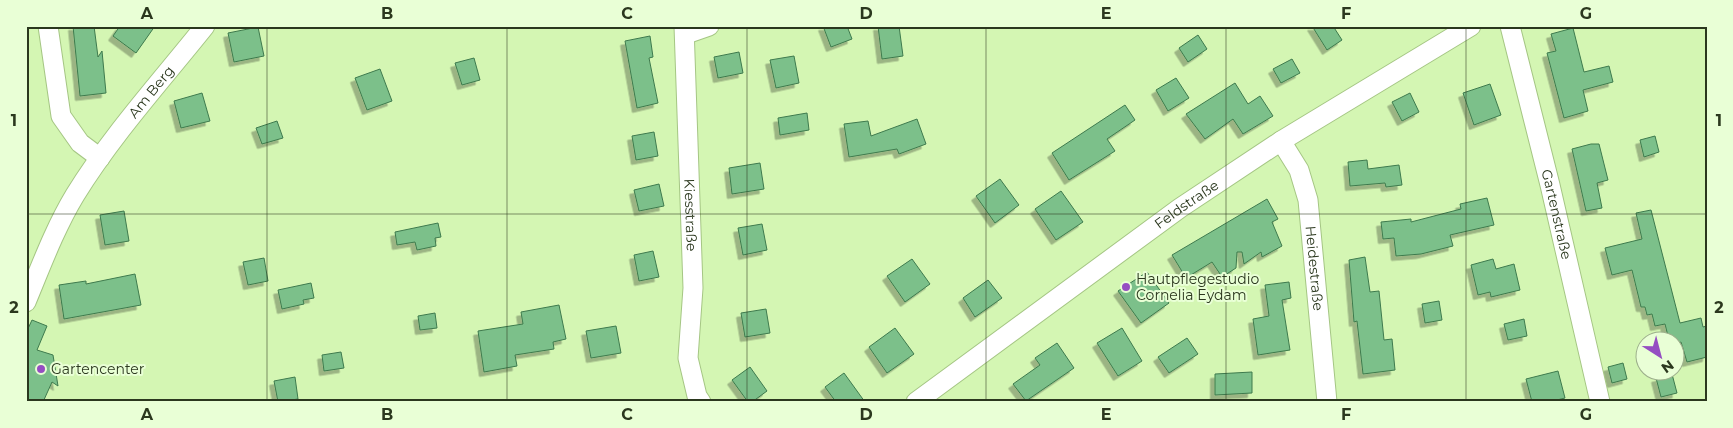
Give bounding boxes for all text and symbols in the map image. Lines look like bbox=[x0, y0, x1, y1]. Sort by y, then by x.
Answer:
text: A bbox=[140, 4, 154, 23]
text: B bbox=[381, 4, 393, 23]
text: C bbox=[621, 4, 633, 23]
text: D bbox=[859, 4, 873, 23]
text: E bbox=[1101, 4, 1111, 23]
text: F bbox=[1341, 4, 1351, 23]
text: G bbox=[1580, 4, 1592, 23]
street label: Am Berg bbox=[124, 62, 178, 122]
text: 1 bbox=[11, 111, 17, 130]
text: 1 bbox=[1716, 111, 1722, 130]
street label: Gartenstraße bbox=[1537, 167, 1576, 261]
street label: Feldstraße bbox=[1151, 176, 1222, 233]
street label: Kiesstraße bbox=[680, 178, 701, 252]
street label: Heidestraße bbox=[1301, 225, 1327, 312]
place label: Hautpflegestudio Cornelia Eydam bbox=[1136, 270, 1259, 304]
marker: Hautpflegestudio Cornelia Eydam bbox=[1120, 281, 1132, 293]
text: 2 bbox=[9, 298, 19, 317]
text: 2 bbox=[1714, 298, 1724, 317]
north arrow bbox=[1636, 330, 1686, 380]
text: N bbox=[1658, 356, 1678, 377]
place label: Gartencenter bbox=[51, 360, 145, 378]
marker: Gartencenter bbox=[35, 363, 47, 375]
text: A bbox=[140, 405, 154, 424]
text: B bbox=[381, 405, 393, 424]
text: C bbox=[621, 405, 633, 424]
text: D bbox=[859, 405, 873, 424]
text: E bbox=[1101, 405, 1111, 424]
text: F bbox=[1341, 405, 1351, 424]
text: G bbox=[1580, 405, 1592, 424]

